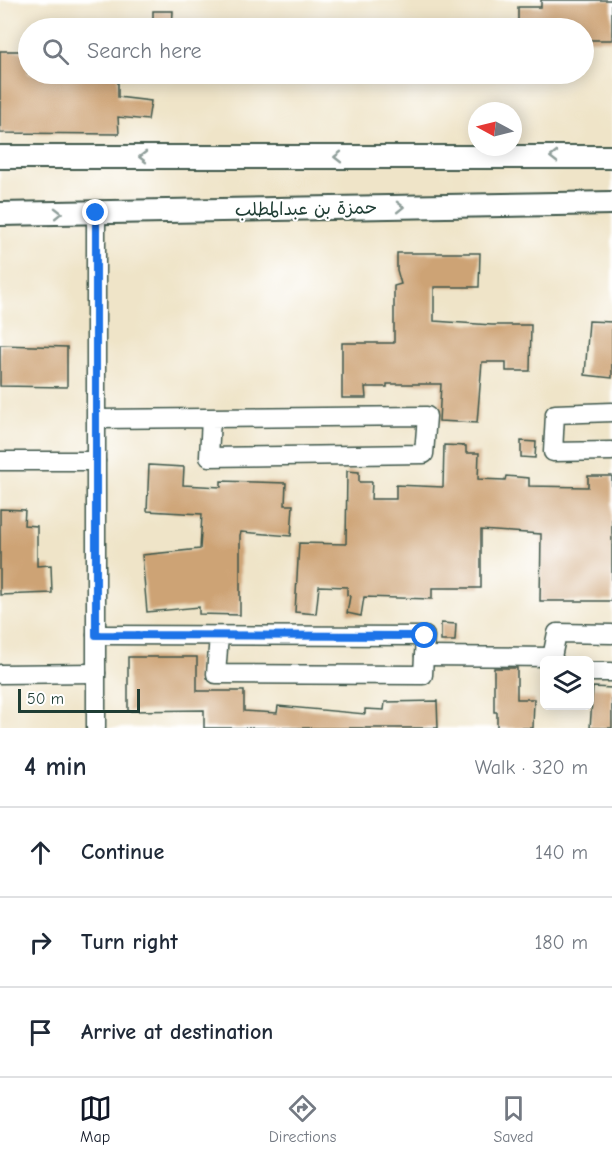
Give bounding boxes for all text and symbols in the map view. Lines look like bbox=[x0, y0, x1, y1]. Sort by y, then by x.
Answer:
search box bbox=[18, 18, 594, 84]
icon: search bbox=[39, 35, 72, 68]
text: Search here bbox=[87, 38, 202, 64]
north arrow bbox=[468, 102, 522, 156]
one-way arrow bbox=[138, 151, 147, 163]
one-way arrow bbox=[333, 151, 342, 163]
one-way arrow bbox=[549, 151, 558, 163]
street label: حمزة بن عبدالمطلب bbox=[235, 197, 377, 221]
route end bbox=[82, 199, 108, 225]
one-way arrow bbox=[396, 201, 405, 213]
one-way arrow bbox=[54, 207, 63, 219]
route start bbox=[411, 622, 437, 648]
map controls bbox=[540, 656, 594, 710]
button: layers bbox=[540, 656, 594, 710]
scale bar bbox=[18, 686, 140, 714]
text: 50 m bbox=[27, 690, 64, 708]
text: 4 min bbox=[24, 752, 87, 782]
text: Walk · 320 m bbox=[475, 756, 588, 779]
icon: ahead bbox=[24, 836, 57, 869]
text: Continue bbox=[81, 839, 164, 865]
text: 140 m bbox=[535, 841, 588, 864]
icon: right bbox=[24, 926, 57, 959]
text: Turn right bbox=[81, 929, 178, 955]
text: 180 m bbox=[534, 931, 588, 954]
icon: arrive bbox=[24, 1016, 57, 1049]
text: Arrive at destination bbox=[81, 1019, 273, 1045]
tab: Map bbox=[79, 1092, 112, 1146]
tab: Directions bbox=[269, 1092, 336, 1146]
tab: Saved bbox=[493, 1092, 533, 1146]

